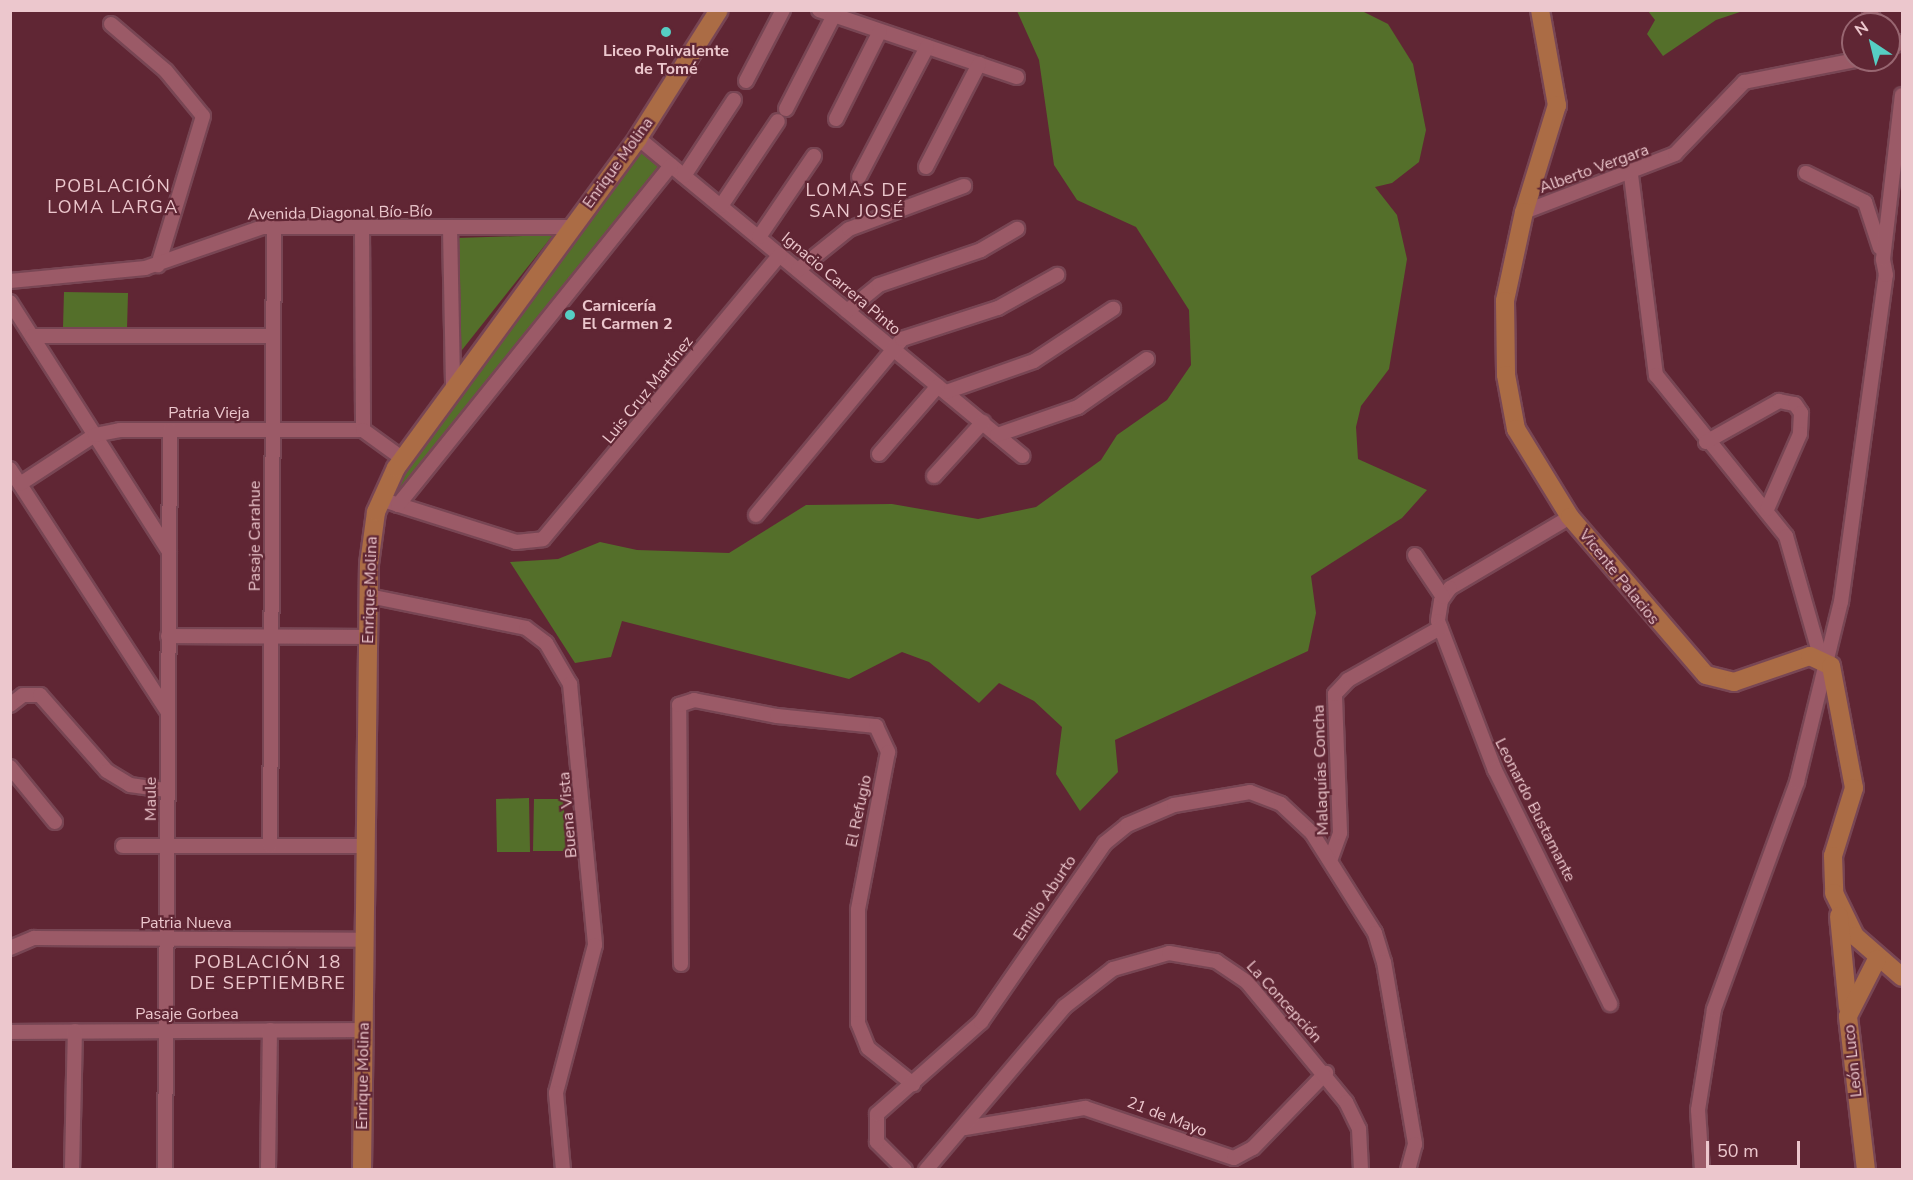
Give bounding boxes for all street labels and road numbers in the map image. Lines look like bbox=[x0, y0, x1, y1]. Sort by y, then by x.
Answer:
street label: Enrique Molina bbox=[579, 114, 657, 212]
street label: Alberto Vergara bbox=[1537, 140, 1651, 198]
street label: Avenida Diagonal Bío-Bío bbox=[247, 202, 433, 224]
street label: Ignacio Carrera Pinto bbox=[778, 229, 904, 339]
street label: Luis Cruz Martínez bbox=[599, 332, 697, 448]
street label: Patria Vieja bbox=[168, 403, 250, 423]
street label: Pasaje Carahue bbox=[245, 481, 265, 591]
street label: Vicente Palacios bbox=[1575, 526, 1663, 628]
street label: Enrique Molina bbox=[359, 536, 381, 644]
street label: Malaquías Concha bbox=[1309, 704, 1333, 836]
street label: Leonardo Bustamante bbox=[1491, 735, 1579, 885]
street label: Buena Vista bbox=[555, 771, 581, 859]
street label: El Refugio bbox=[842, 773, 876, 849]
street label: Maule bbox=[141, 777, 161, 821]
street label: Emilio Aburto bbox=[1009, 852, 1081, 944]
street label: Patria Nueva bbox=[140, 913, 232, 933]
street label: La Concepción bbox=[1242, 957, 1326, 1047]
street label: Pasaje Gorbea bbox=[135, 1004, 239, 1024]
street label: Enrique Molina bbox=[352, 1022, 374, 1130]
street label: León Luco bbox=[1840, 1024, 1866, 1098]
street label: 21 de Mayo bbox=[1124, 1093, 1210, 1141]

